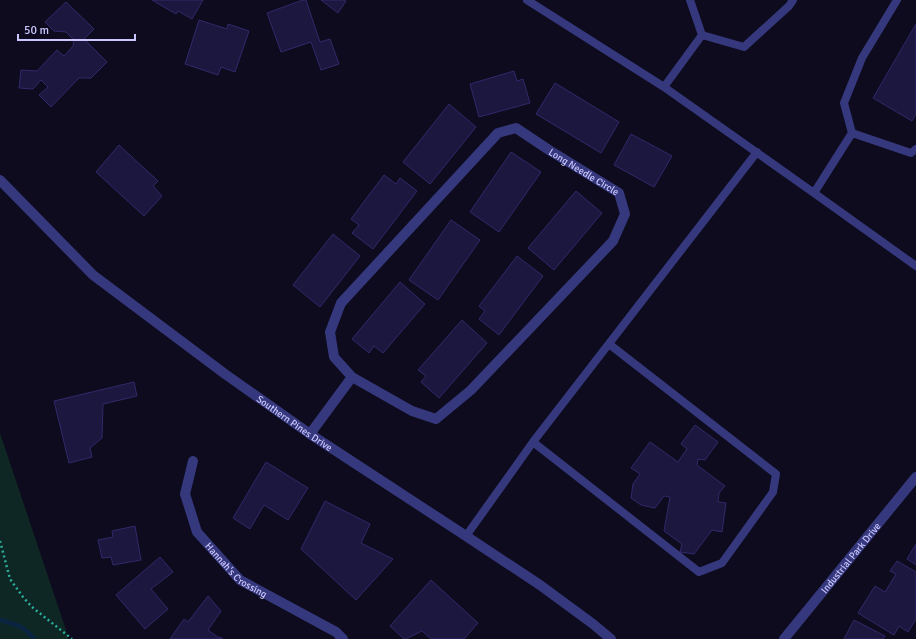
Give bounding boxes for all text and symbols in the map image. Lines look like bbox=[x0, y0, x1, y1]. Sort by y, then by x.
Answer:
scale bar bbox=[18, 16, 135, 42]
text: 50 m bbox=[24, 23, 49, 38]
street label: Long Needle Circle bbox=[546, 146, 621, 199]
street label: Southern Pines Drive bbox=[254, 393, 334, 454]
street label: Industrial Park Drive bbox=[819, 520, 883, 596]
street label: Hannah's Crossing bbox=[202, 540, 269, 601]

